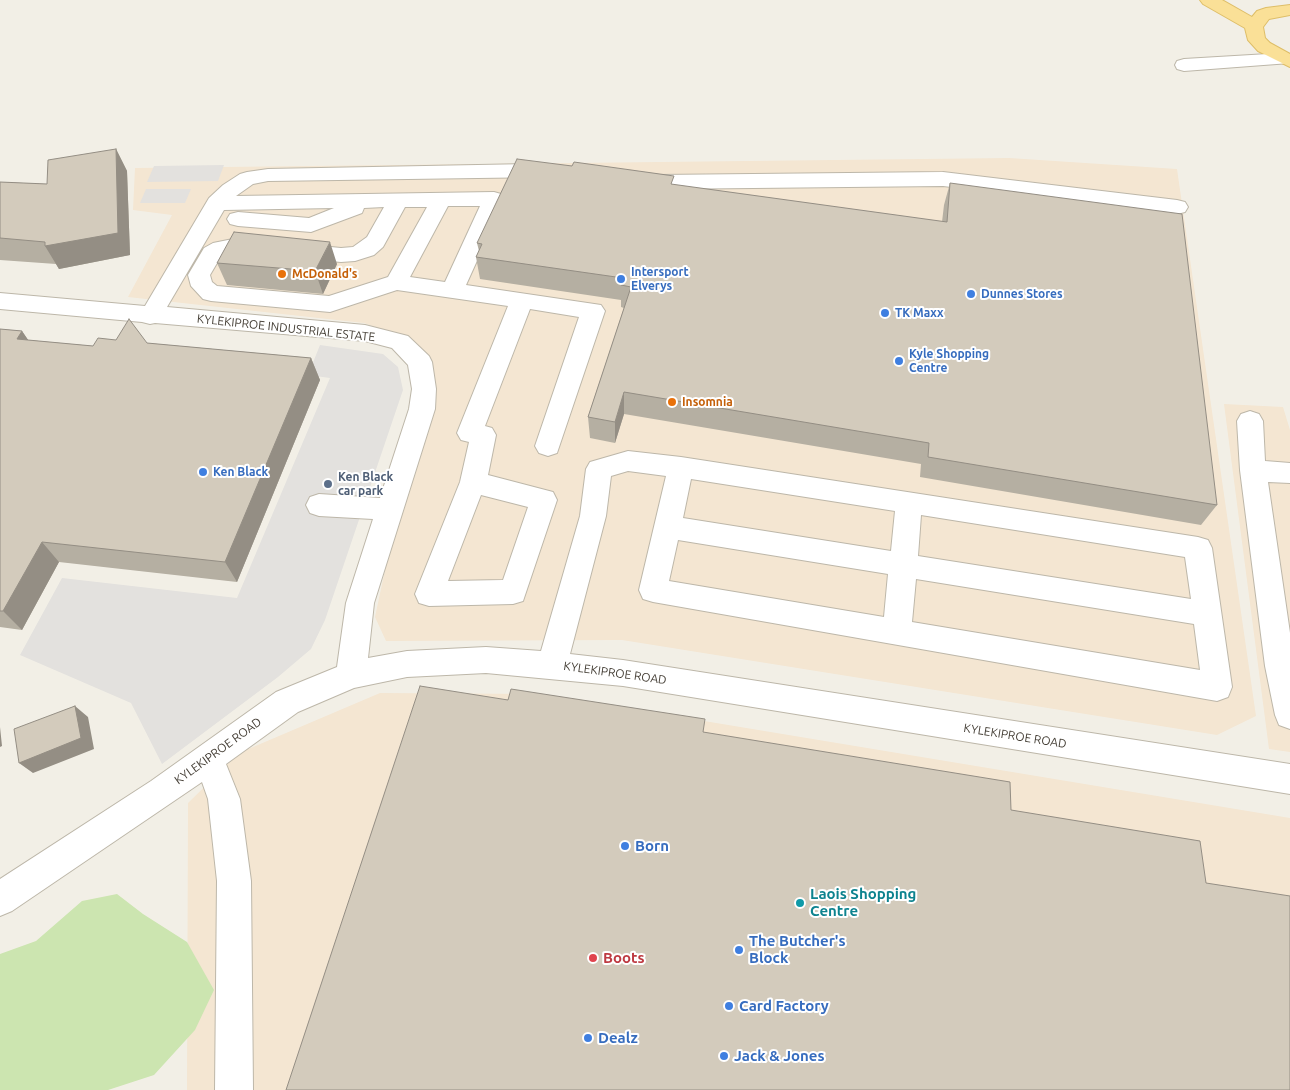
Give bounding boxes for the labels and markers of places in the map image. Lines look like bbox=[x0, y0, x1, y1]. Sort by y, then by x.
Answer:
place label: Intersport Elverys bbox=[631, 265, 689, 293]
place label: McDonald's bbox=[292, 267, 358, 281]
marker: McDonald's bbox=[276, 268, 288, 280]
marker: Intersport Elverys bbox=[615, 273, 627, 285]
place label: Dunnes Stores bbox=[981, 287, 1063, 301]
marker: Dunnes Stores bbox=[965, 288, 977, 300]
place label: TK Maxx bbox=[895, 306, 944, 320]
marker: TK Maxx bbox=[879, 307, 891, 319]
place label: Kyle Shopping Centre bbox=[909, 347, 989, 375]
marker: Kyle Shopping Centre bbox=[893, 355, 905, 367]
place label: Insomnia bbox=[682, 395, 733, 409]
marker: Insomnia bbox=[666, 396, 678, 408]
place label: Ken Black bbox=[213, 465, 268, 479]
marker: Ken Black bbox=[197, 466, 209, 478]
place label: Ken Black car park bbox=[338, 470, 393, 498]
marker: Ken Black car park bbox=[322, 478, 334, 490]
place label: Born bbox=[635, 837, 669, 855]
marker: Born bbox=[619, 840, 631, 852]
place label: Laois Shopping Centre bbox=[810, 885, 916, 920]
marker: Laois Shopping Centre bbox=[794, 897, 806, 909]
place label: The Butcher's Block bbox=[749, 932, 846, 967]
marker: The Butcher's Block bbox=[733, 944, 745, 956]
place label: Boots bbox=[603, 949, 645, 967]
marker: Boots bbox=[587, 952, 599, 964]
place label: Card Factory bbox=[739, 997, 829, 1015]
marker: Card Factory bbox=[723, 1000, 735, 1012]
place label: Dealz bbox=[598, 1029, 638, 1047]
marker: Dealz bbox=[582, 1032, 594, 1044]
place label: Jack & Jones bbox=[734, 1047, 825, 1065]
marker: Jack & Jones bbox=[718, 1050, 730, 1062]

